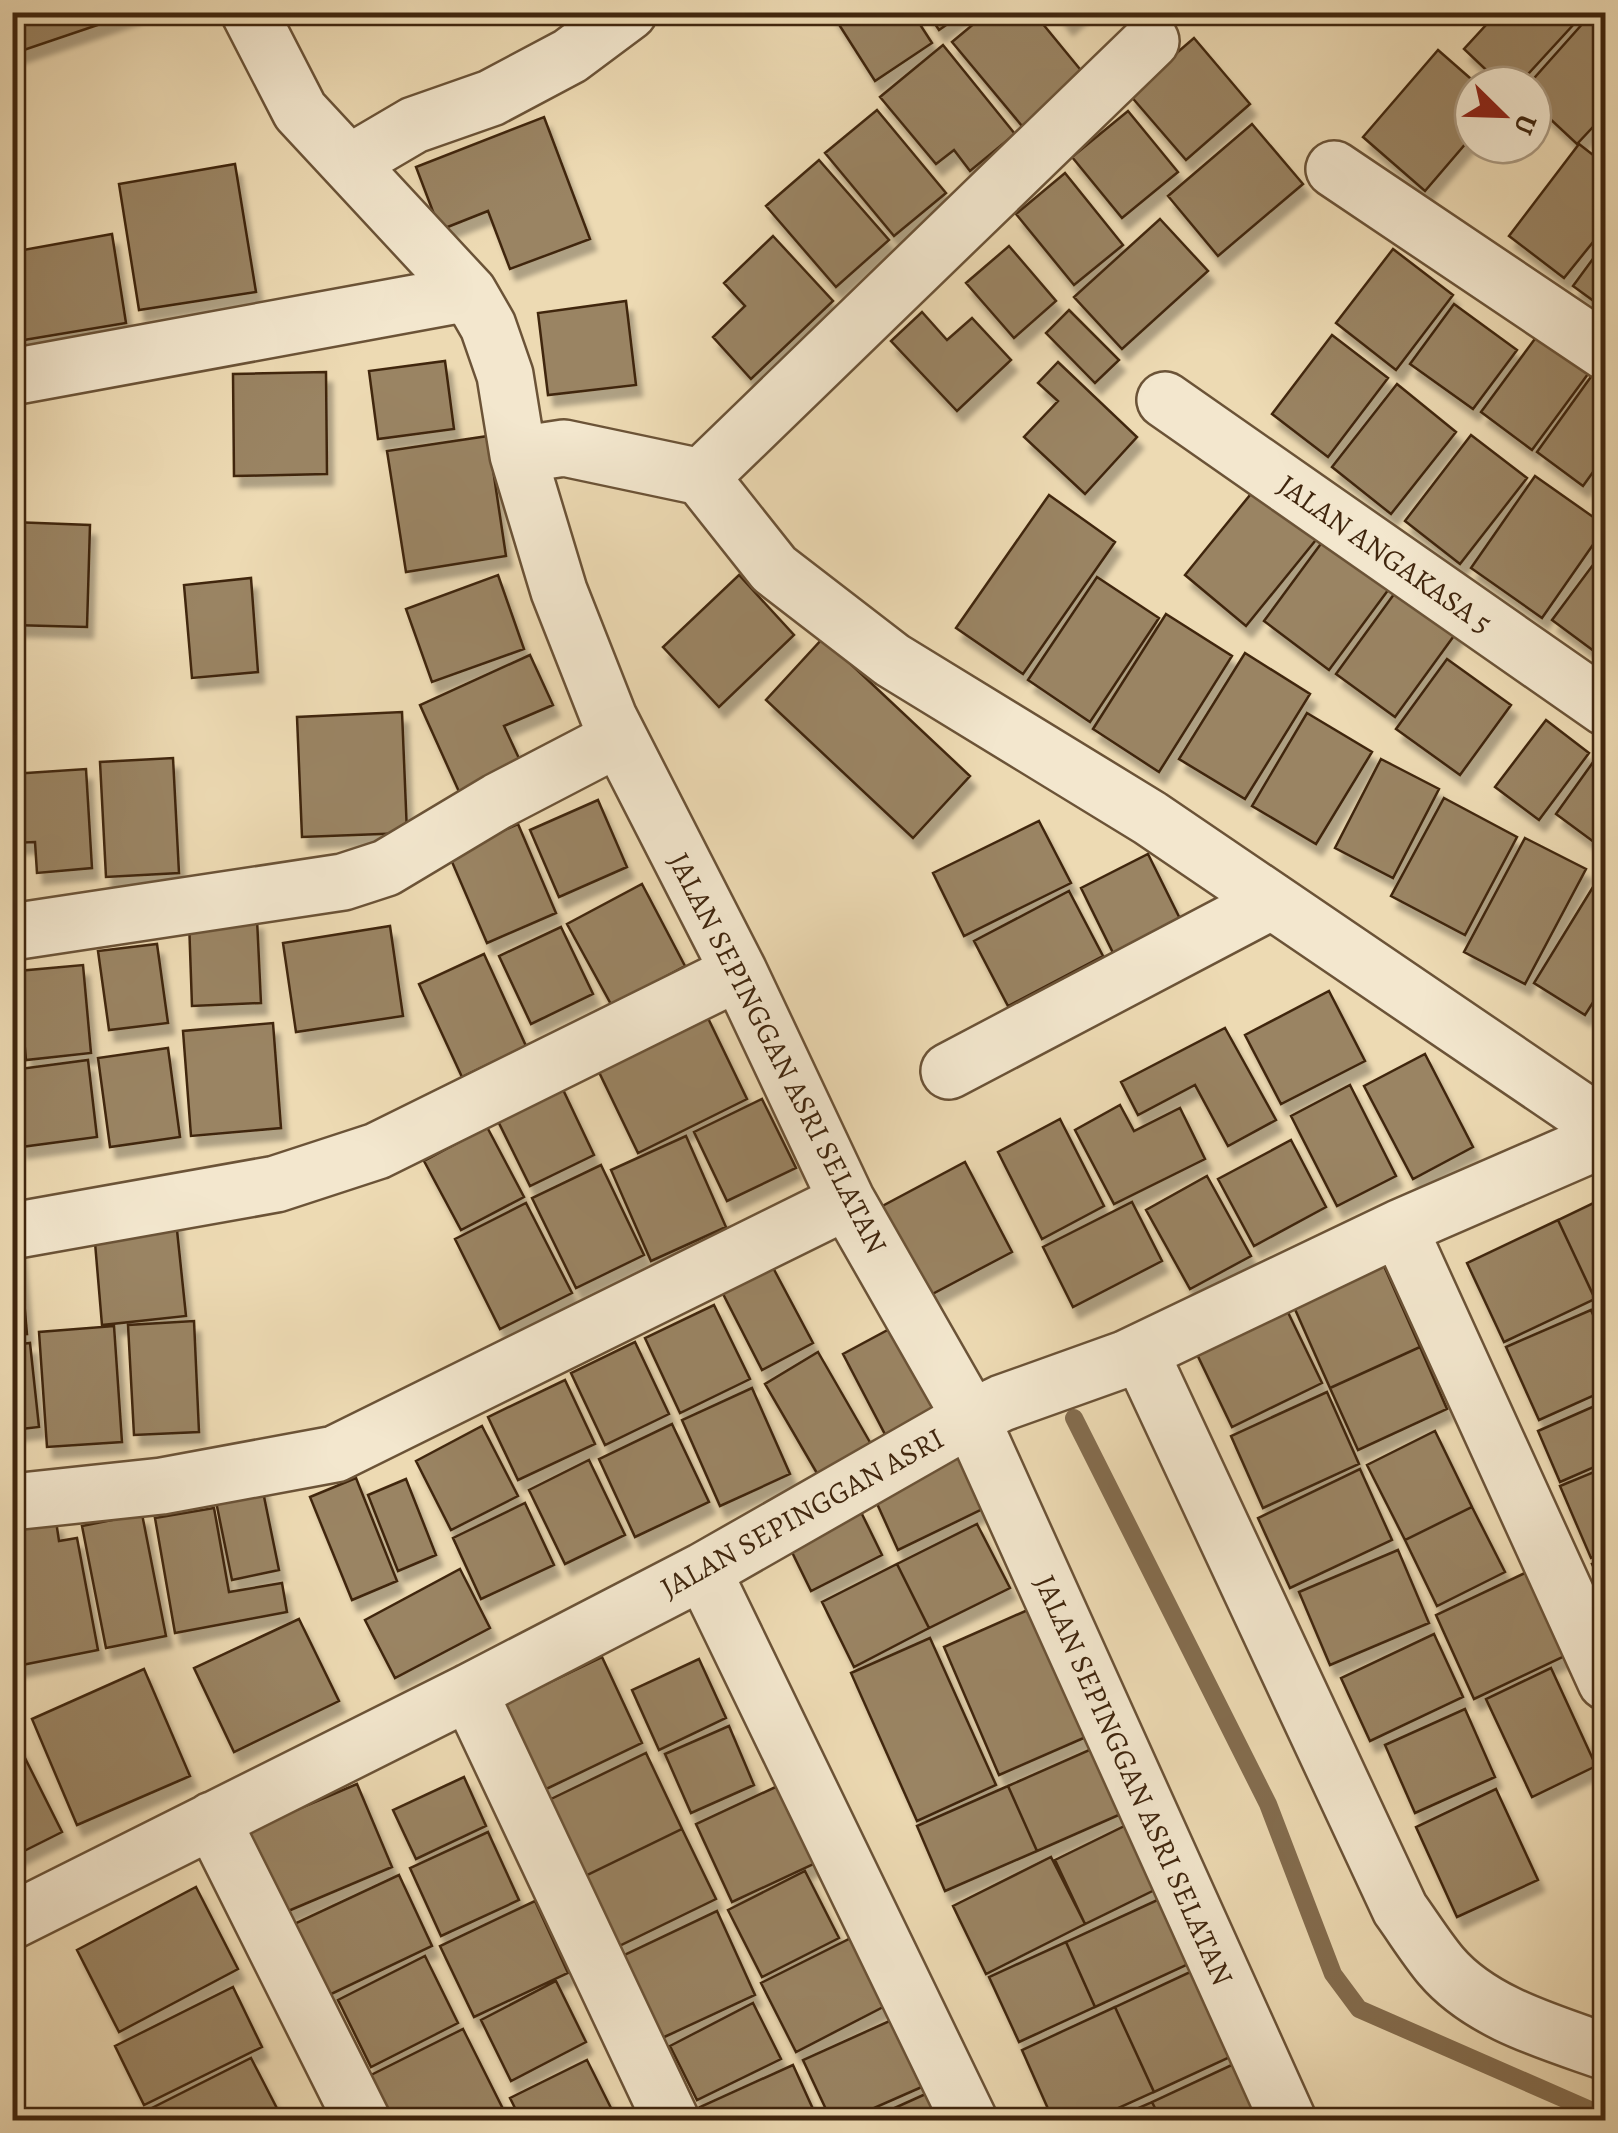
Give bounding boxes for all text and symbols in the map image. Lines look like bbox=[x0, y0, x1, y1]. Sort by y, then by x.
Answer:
north arrow bbox=[1453, 65, 1553, 165]
text: U bbox=[1504, 108, 1546, 140]
street label: JALAN ANGAKASA 5 bbox=[1270, 465, 1500, 643]
street label: JALAN SEPINGGAN ASRI SELATAN bbox=[659, 846, 897, 1260]
street label: JALAN SEPINGGAN ASRI bbox=[653, 1418, 951, 1608]
street label: JALAN SEPINGGAN ASRI SELATAN bbox=[1025, 1568, 1243, 1992]

